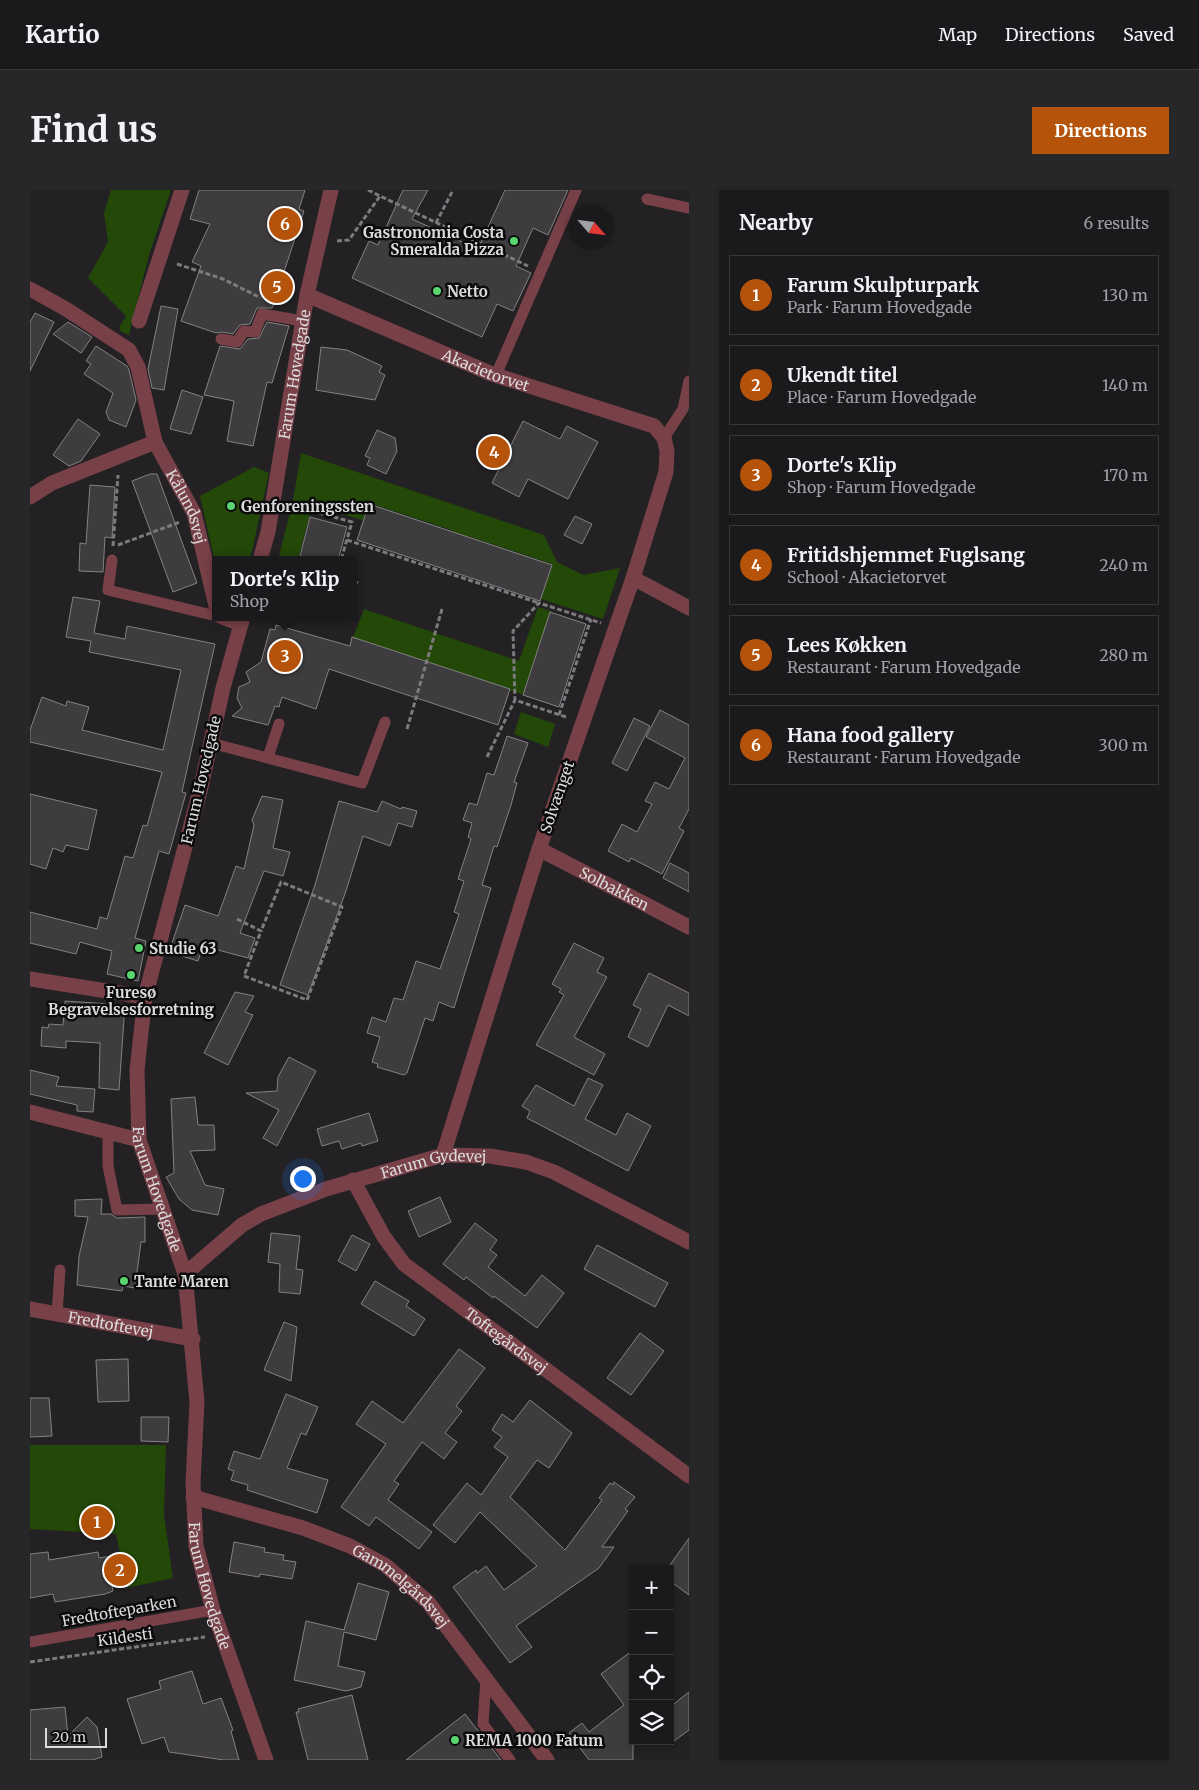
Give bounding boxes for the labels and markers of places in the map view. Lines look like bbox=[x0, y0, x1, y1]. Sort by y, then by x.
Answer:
pin: 6 bbox=[269, 205, 301, 243]
place label: Gastronomia Costa Smeralda Pizza bbox=[363, 223, 505, 259]
marker: Gastronomia Costa Smeralda Pizza bbox=[508, 235, 520, 247]
pin: 5 bbox=[261, 268, 293, 306]
place label: Netto bbox=[447, 282, 488, 301]
marker: Netto bbox=[431, 285, 443, 297]
pin: 4 bbox=[478, 433, 510, 471]
place label: Genforeningssten bbox=[241, 497, 374, 516]
marker: Genforeningssten bbox=[225, 500, 237, 512]
pin: 3 bbox=[269, 637, 301, 675]
place label: Studie 63 bbox=[149, 939, 217, 958]
marker: Studie 63 bbox=[133, 942, 145, 954]
marker: Furesø Begravelsesforretning bbox=[125, 969, 137, 981]
place label: Furesø Begravelsesforretning bbox=[48, 983, 215, 1019]
place label: Tante Maren bbox=[134, 1272, 229, 1291]
marker: Tante Maren bbox=[118, 1275, 130, 1287]
pin: 1 bbox=[81, 1503, 113, 1541]
pin: 2 bbox=[104, 1551, 136, 1589]
place label: REMA 1000 Fatum bbox=[465, 1731, 603, 1750]
marker: REMA 1000 Fatum bbox=[449, 1734, 461, 1746]

